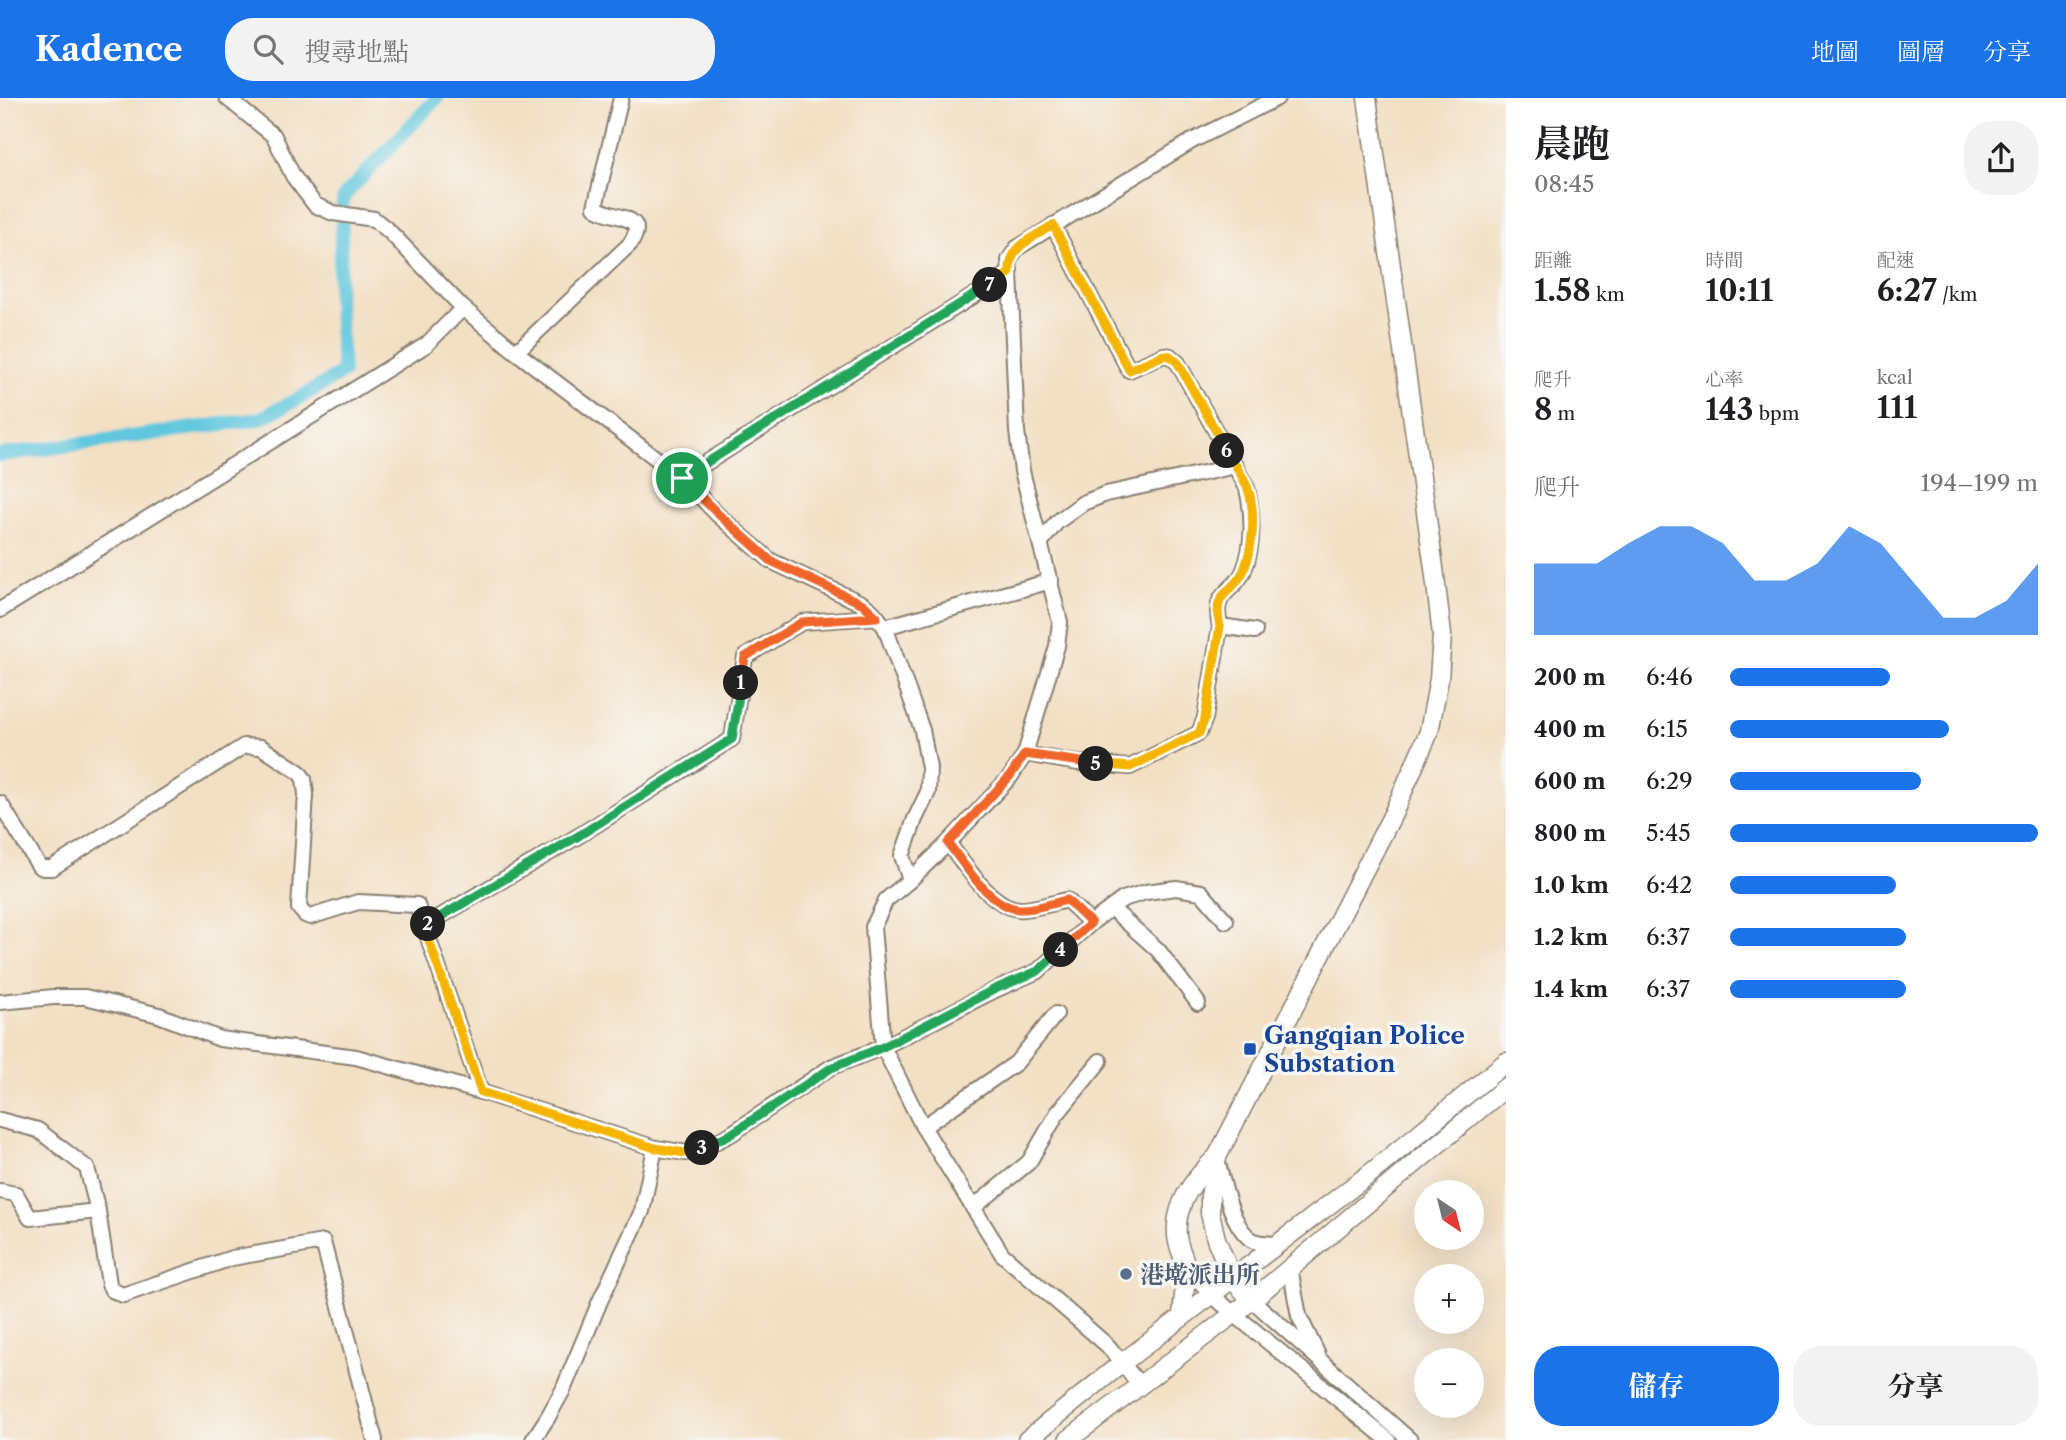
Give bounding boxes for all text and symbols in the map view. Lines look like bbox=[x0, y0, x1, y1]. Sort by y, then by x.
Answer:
search box bbox=[225, 18, 715, 81]
text: Kadence bbox=[35, 29, 183, 70]
icon: search bbox=[249, 30, 287, 68]
text: 搜尋地點 bbox=[305, 36, 409, 68]
text: 地圖 bbox=[1811, 37, 1859, 66]
text: 圖層 bbox=[1897, 37, 1945, 66]
text: 分享 bbox=[1983, 37, 2031, 66]
text: 晨跑 bbox=[1534, 120, 1610, 167]
button: share bbox=[1964, 121, 2038, 195]
text: 08:45 bbox=[1534, 170, 1594, 198]
text: 距離 bbox=[1534, 249, 1572, 272]
text: 時間 bbox=[1705, 249, 1743, 272]
text: 配速 bbox=[1877, 249, 1915, 272]
pin: 7 bbox=[972, 268, 1007, 302]
text: 1.58 bbox=[1534, 272, 1591, 309]
text: 10:11 bbox=[1705, 272, 1774, 309]
text: 6:27 bbox=[1877, 272, 1937, 309]
text: 7 bbox=[985, 273, 994, 296]
text: km bbox=[1591, 283, 1625, 306]
text: /km bbox=[1937, 283, 1977, 306]
text: kcal bbox=[1877, 366, 1913, 389]
text: 爬升 bbox=[1534, 368, 1572, 391]
text: 心率 bbox=[1705, 368, 1743, 391]
text: 111 bbox=[1877, 389, 1917, 426]
text: 8 bbox=[1534, 391, 1552, 428]
text: 143 bbox=[1705, 391, 1754, 428]
text: m bbox=[1552, 402, 1575, 425]
text: bpm bbox=[1754, 402, 1800, 425]
pin: 6 bbox=[1210, 434, 1244, 468]
text: 6 bbox=[1221, 439, 1232, 462]
pin bbox=[652, 448, 712, 508]
icon: arrive bbox=[663, 459, 701, 497]
text: 194–199 m bbox=[1921, 469, 2038, 497]
text: 爬升 bbox=[1534, 473, 1580, 501]
text: 200 m bbox=[1534, 663, 1606, 691]
text: 6:46 bbox=[1646, 663, 1693, 691]
pin: 1 bbox=[724, 666, 758, 700]
text: 1 bbox=[736, 671, 745, 694]
text: 400 m bbox=[1534, 715, 1606, 743]
text: 6:15 bbox=[1646, 715, 1688, 743]
pin: 5 bbox=[1078, 746, 1114, 782]
text: 5 bbox=[1090, 752, 1101, 775]
text: 600 m bbox=[1534, 767, 1606, 795]
text: 6:29 bbox=[1646, 767, 1693, 795]
text: 800 m bbox=[1534, 819, 1606, 847]
text: 5:45 bbox=[1646, 819, 1691, 847]
text: 1.0 km bbox=[1534, 871, 1609, 899]
text: 6:42 bbox=[1646, 871, 1692, 899]
pin: 2 bbox=[410, 906, 446, 942]
text: 2 bbox=[422, 912, 433, 935]
text: 1.2 km bbox=[1534, 923, 1608, 951]
text: 6:37 bbox=[1646, 923, 1690, 951]
pin: 4 bbox=[1044, 932, 1078, 968]
text: 4 bbox=[1055, 938, 1066, 961]
text: 1.4 km bbox=[1534, 975, 1608, 1003]
text: 6:37 bbox=[1646, 975, 1690, 1003]
place label: Gangqian Police Substation bbox=[1264, 1021, 1465, 1078]
marker: Gangqian Police Substation bbox=[1242, 1041, 1258, 1057]
pin: 3 bbox=[684, 1130, 720, 1166]
text: 3 bbox=[696, 1136, 707, 1159]
north arrow bbox=[1414, 1180, 1484, 1250]
map controls bbox=[1414, 1180, 1484, 1418]
place label: 港墘派出所 bbox=[1140, 1260, 1260, 1289]
button: + bbox=[1414, 1264, 1484, 1334]
marker: 港墘派出所 bbox=[1118, 1266, 1134, 1282]
button: 儲存 bbox=[1534, 1346, 1779, 1426]
button: 分享 bbox=[1793, 1346, 2038, 1426]
button: − bbox=[1414, 1348, 1484, 1418]

